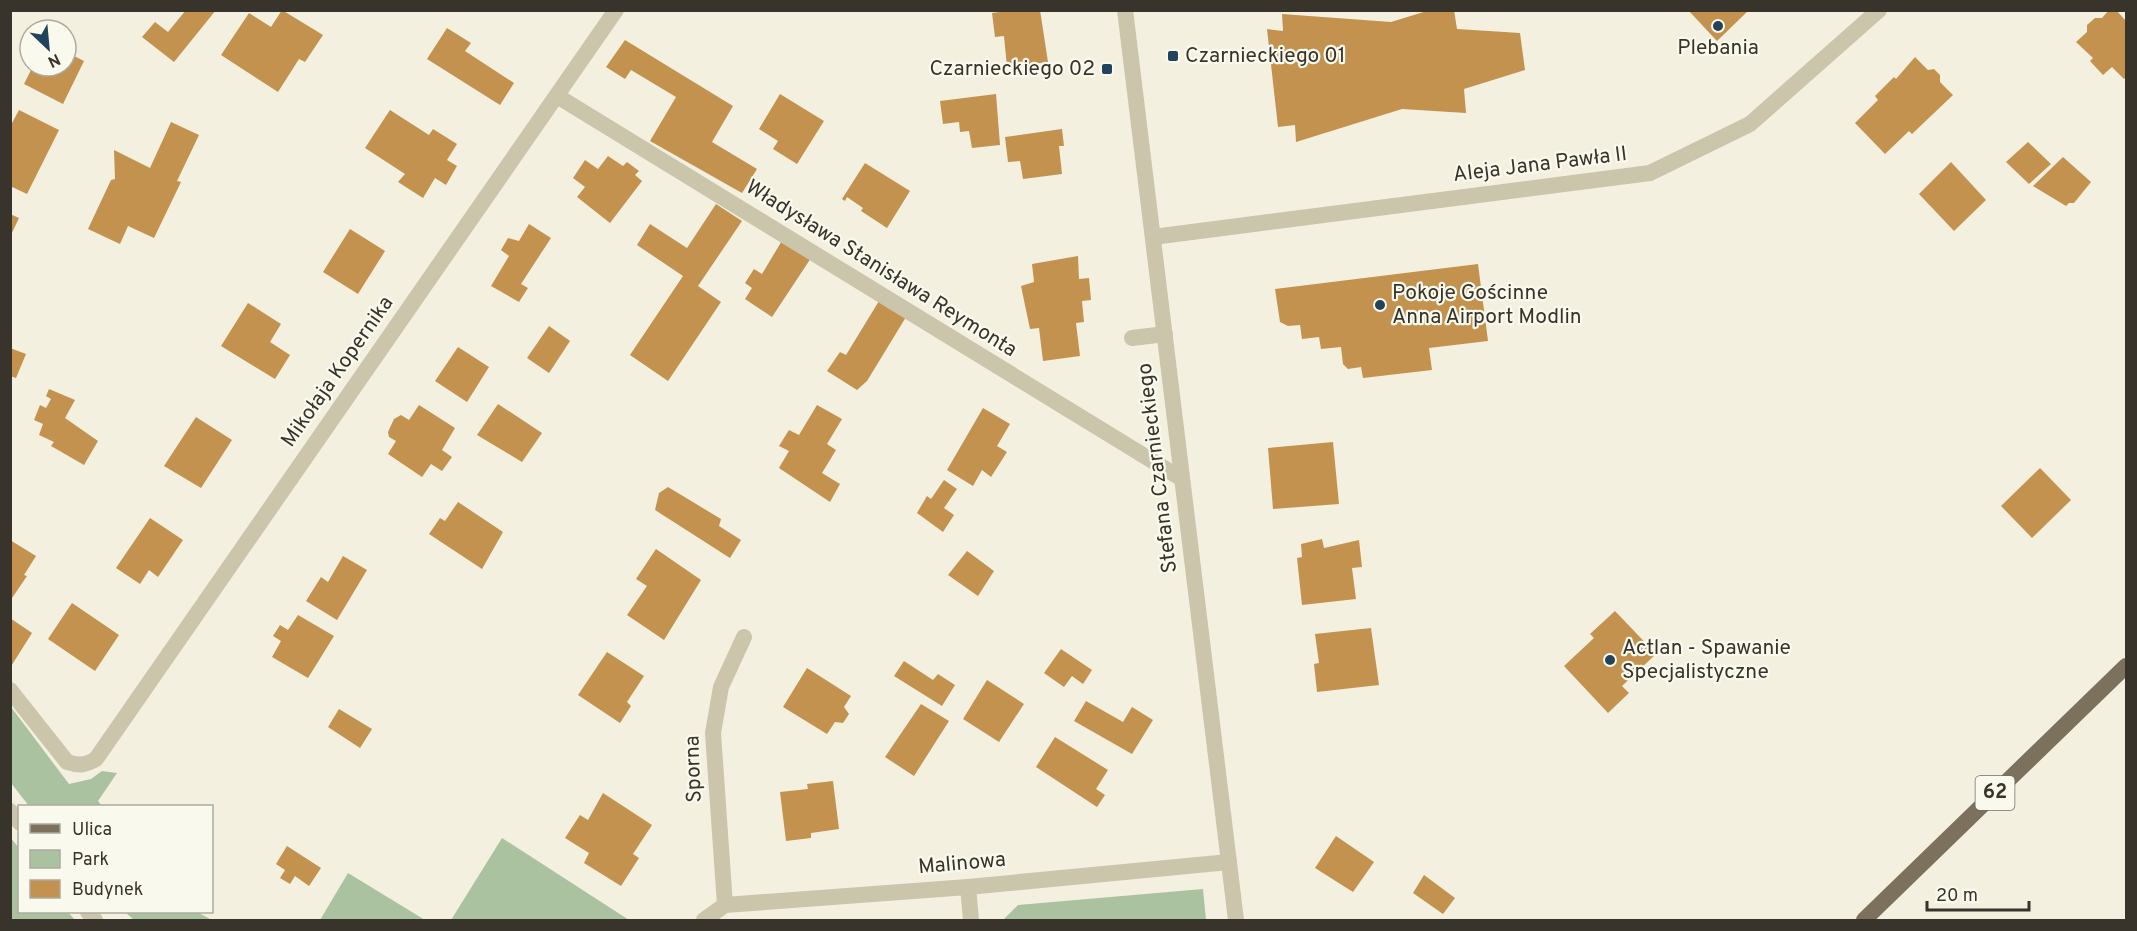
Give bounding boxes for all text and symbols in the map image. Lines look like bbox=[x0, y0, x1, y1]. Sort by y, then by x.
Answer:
north arrow bbox=[18, 18, 78, 78]
marker: Plebania bbox=[1711, 19, 1725, 33]
place label: Plebania bbox=[1677, 35, 1759, 62]
place label: Czarnieckiego 01 bbox=[1185, 43, 1346, 70]
text: N bbox=[44, 48, 63, 71]
marker: Czarnieckiego 01 bbox=[1166, 49, 1180, 63]
place label: Czarnieckiego 02 bbox=[929, 56, 1095, 83]
marker: Czarnieckiego 02 bbox=[1100, 62, 1114, 76]
street label: Aleja Jana Pawła II bbox=[1451, 141, 1629, 189]
street label: Władysława Stanisława Reymonta bbox=[740, 174, 1022, 364]
place label: Pokoje Gościnne Anna Airport Modlin bbox=[1392, 280, 1582, 331]
street label: Mikołaja Kopernika bbox=[276, 291, 400, 453]
marker: Pokoje Gościnne Anna Airport Modlin bbox=[1373, 298, 1387, 312]
street label: Stefana Czarnieckiego bbox=[1132, 361, 1184, 575]
place label: Actlan - Spawanie Specjalistyczne bbox=[1622, 635, 1791, 686]
marker: Actlan - Spawanie Specjalistyczne bbox=[1603, 653, 1617, 667]
street label: Sporna bbox=[679, 735, 709, 803]
road number: 62 bbox=[1976, 776, 2014, 810]
legend bbox=[18, 805, 213, 913]
text: Ulica bbox=[72, 819, 112, 842]
street label: Malinowa bbox=[917, 847, 1007, 881]
text: Park bbox=[72, 849, 109, 872]
scale bar bbox=[1927, 874, 2029, 912]
text: Budynek bbox=[72, 879, 143, 902]
text: 20 m bbox=[1936, 885, 1978, 908]

